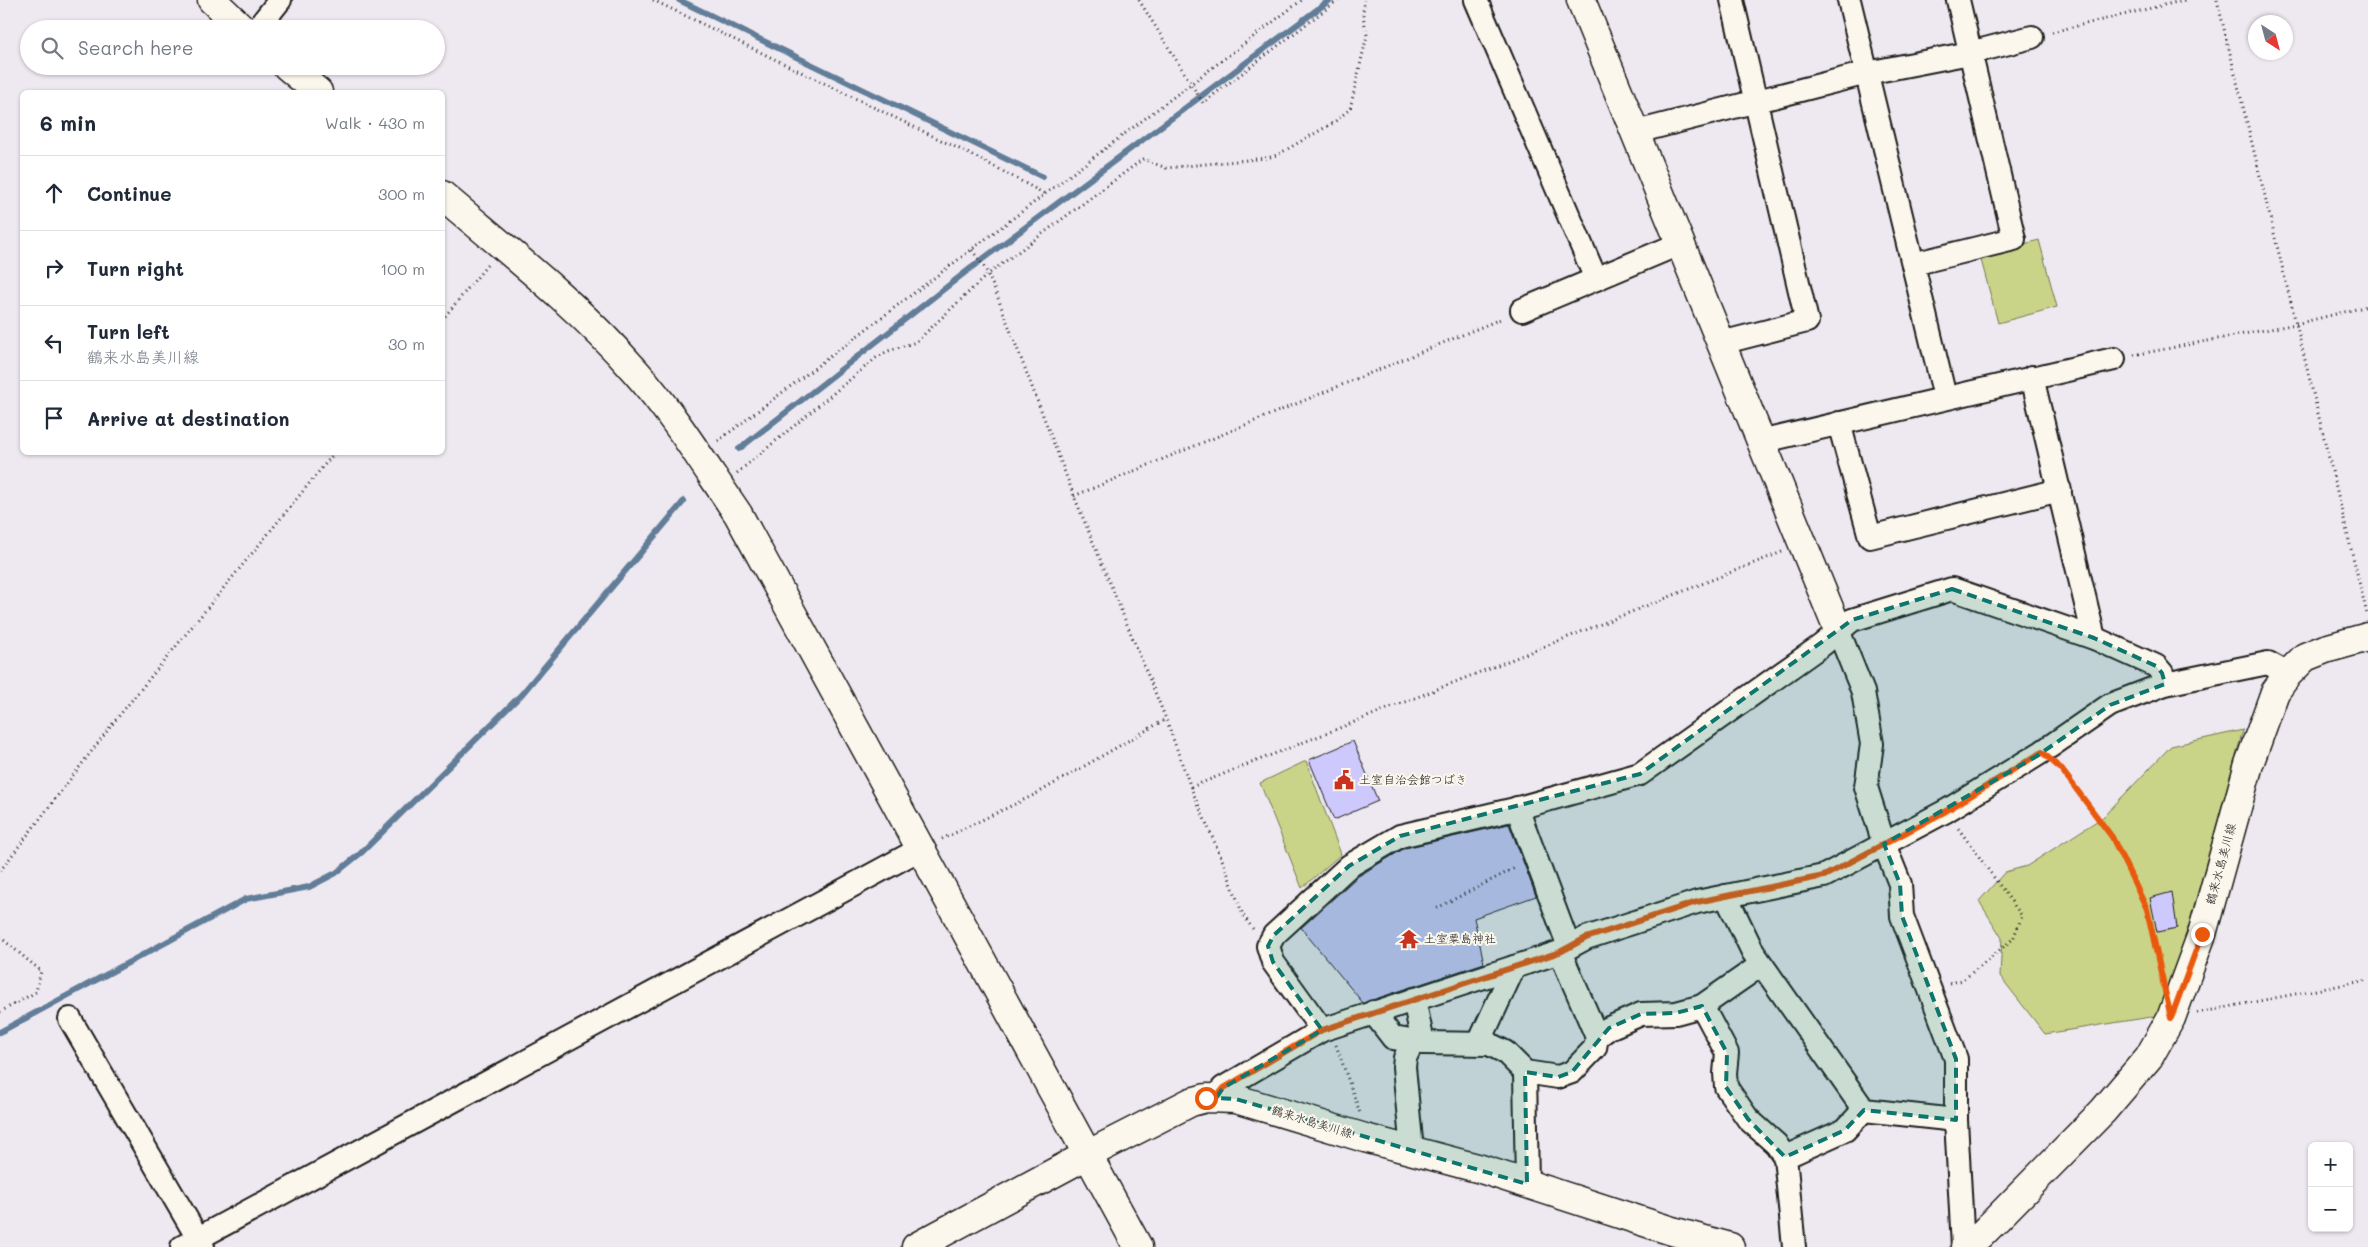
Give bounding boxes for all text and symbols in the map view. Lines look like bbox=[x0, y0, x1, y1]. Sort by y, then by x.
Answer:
north arrow bbox=[2248, 15, 2293, 60]
search box bbox=[20, 20, 445, 75]
icon: search bbox=[38, 34, 66, 62]
text: Search here bbox=[78, 35, 194, 60]
text: 6 min bbox=[40, 109, 96, 136]
text: Walk · 430 m bbox=[325, 112, 425, 133]
icon: ahead bbox=[40, 179, 68, 207]
text: Continue bbox=[87, 181, 172, 206]
text: 300 m bbox=[378, 183, 425, 204]
icon: right bbox=[40, 254, 68, 282]
text: Turn right bbox=[87, 256, 184, 281]
text: 100 m bbox=[380, 258, 425, 279]
text: Turn left bbox=[87, 319, 170, 344]
icon: left bbox=[40, 329, 68, 357]
text: 30 m bbox=[388, 333, 425, 354]
text: 鶴来水島美川線 bbox=[87, 346, 199, 367]
icon: arrive bbox=[40, 404, 68, 432]
text: Arrive at destination bbox=[87, 406, 290, 431]
public building icon: 土室自治会館つばき bbox=[1333, 769, 1355, 791]
place label: 土室自治会館つばき bbox=[1359, 771, 1467, 787]
street label: 鶴来水島美川線 bbox=[2201, 821, 2239, 906]
route end bbox=[2191, 923, 2214, 946]
temple icon: 土室粟島神社 bbox=[1398, 928, 1420, 950]
place label: 土室粟島神社 bbox=[1424, 930, 1496, 946]
route start bbox=[1195, 1087, 1218, 1110]
street label: 鶴来水島美川線 bbox=[1270, 1101, 1355, 1141]
map controls bbox=[2308, 1142, 2353, 1232]
button: + bbox=[2308, 1142, 2353, 1187]
button: − bbox=[2308, 1187, 2353, 1232]

